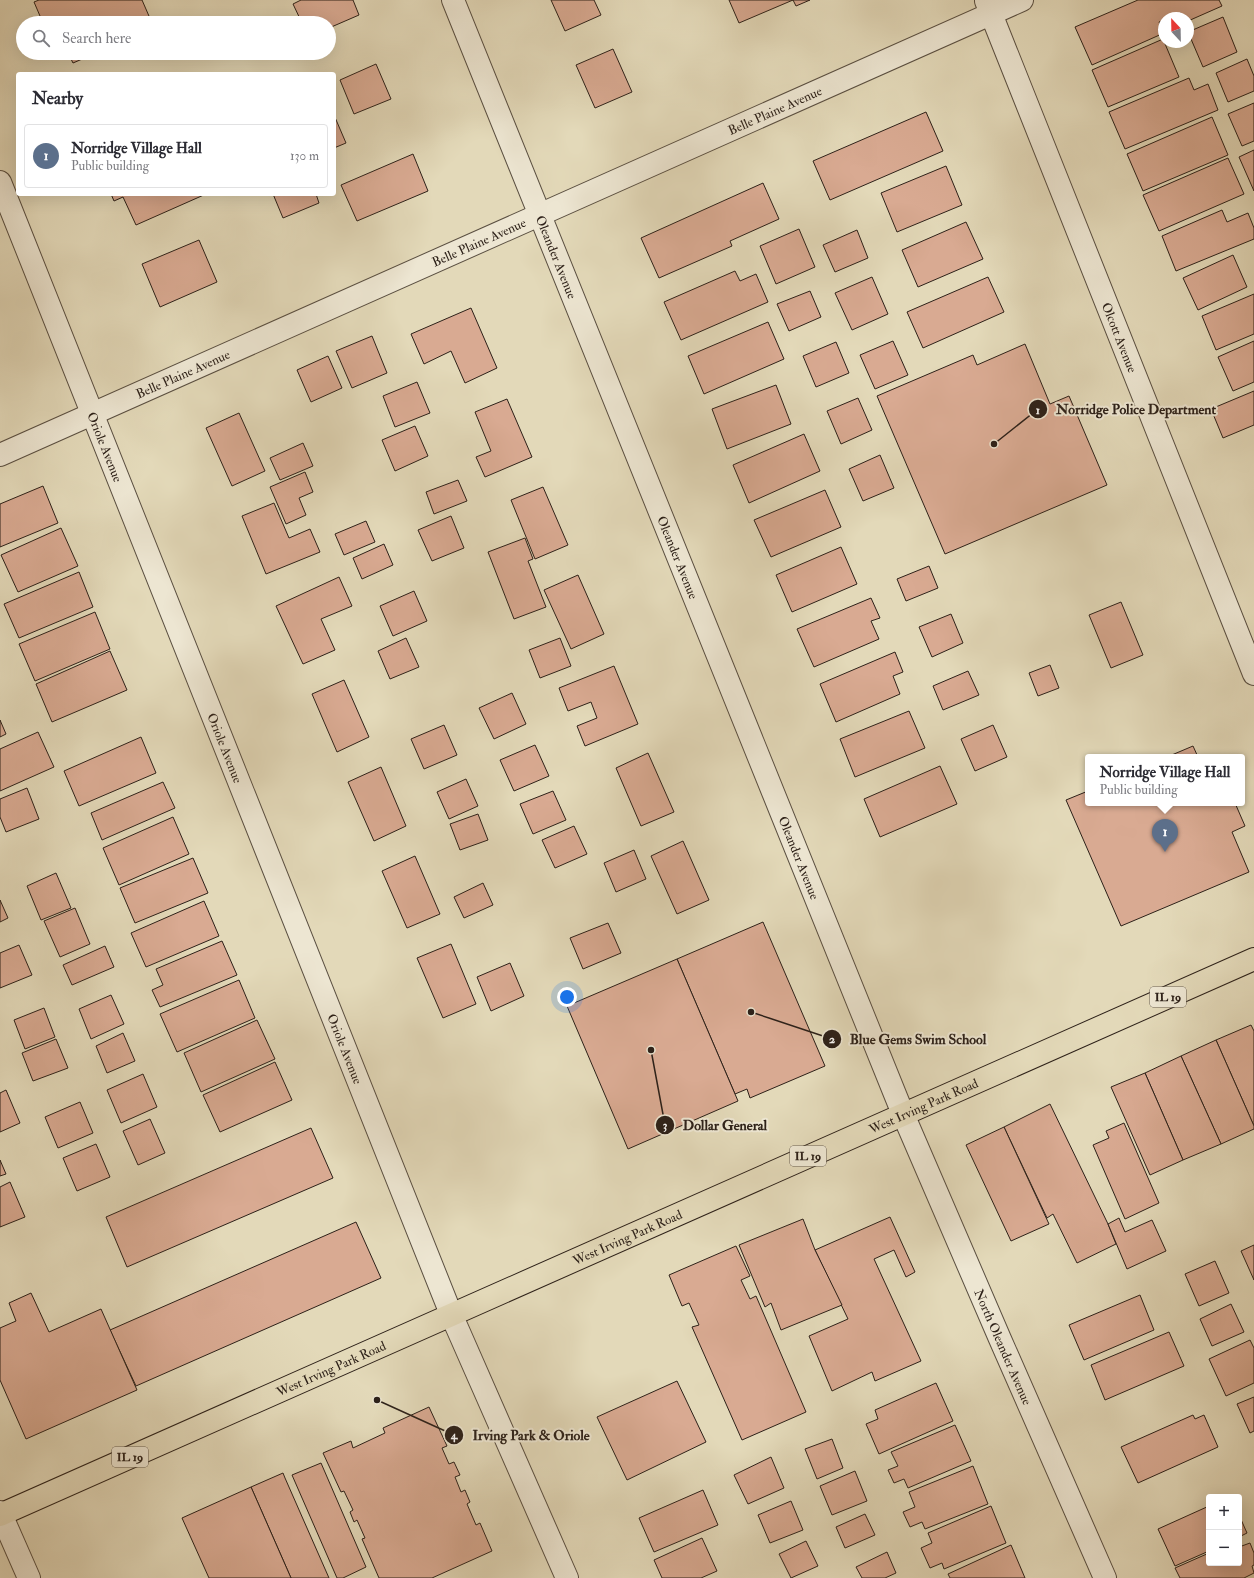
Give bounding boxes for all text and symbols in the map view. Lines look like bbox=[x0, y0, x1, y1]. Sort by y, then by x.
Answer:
north arrow bbox=[1158, 12, 1194, 48]
search box bbox=[16, 16, 336, 60]
icon: search bbox=[30, 27, 52, 49]
text: Search here bbox=[62, 29, 131, 48]
street label: Belle Plaine Avenue bbox=[726, 83, 825, 139]
text: Nearby bbox=[32, 88, 83, 109]
text: Norridge Village Hall bbox=[71, 139, 202, 158]
text: 1 bbox=[44, 148, 48, 164]
text: 130 m bbox=[290, 148, 319, 164]
text: Public building bbox=[71, 158, 149, 174]
street label: Oleander Avenue bbox=[532, 213, 580, 302]
street label: Belle Plaine Avenue bbox=[430, 215, 529, 271]
street label: Olcott Avenue bbox=[1098, 300, 1140, 376]
street label: Belle Plaine Avenue bbox=[134, 346, 233, 402]
callout: Norridge Police Department bbox=[1028, 396, 1224, 422]
text: Norridge Police Department bbox=[1055, 401, 1216, 419]
text: 1 bbox=[1036, 403, 1040, 418]
street label: Oriole Avenue bbox=[83, 410, 126, 485]
street label: Oleander Avenue bbox=[653, 514, 701, 602]
street label: Oriole Avenue bbox=[203, 711, 246, 786]
popup bbox=[1085, 754, 1245, 806]
text: Norridge Village Hall bbox=[1100, 763, 1230, 782]
text: Public building bbox=[1100, 782, 1178, 798]
street label: Oleander Avenue bbox=[775, 814, 823, 903]
pin: 1 bbox=[1152, 819, 1178, 852]
your location bbox=[557, 987, 577, 1007]
road number: IL 19 bbox=[1150, 987, 1186, 1007]
street label: Oriole Avenue bbox=[323, 1012, 366, 1087]
callout: Blue Gems Swim School bbox=[822, 1026, 994, 1052]
text: Blue Gems Swim School bbox=[850, 1031, 987, 1048]
text: 2 bbox=[829, 1032, 835, 1047]
street label: West Irving Park Road bbox=[866, 1075, 981, 1138]
callout: Dollar General bbox=[655, 1112, 776, 1138]
text: Dollar General bbox=[683, 1117, 768, 1134]
text: 3 bbox=[663, 1118, 668, 1133]
road number: IL 19 bbox=[790, 1146, 826, 1166]
street label: West Irving Park Road bbox=[570, 1206, 685, 1269]
street label: North Oleander Avenue bbox=[970, 1287, 1035, 1408]
street label: West Irving Park Road bbox=[273, 1338, 389, 1401]
callout: Irving Park & Oriole bbox=[444, 1422, 597, 1448]
text: Irving Park & Oriole bbox=[472, 1427, 590, 1445]
text: 4 bbox=[450, 1428, 459, 1443]
road number: IL 19 bbox=[112, 1447, 148, 1467]
map controls bbox=[1206, 1494, 1242, 1566]
button: + bbox=[1206, 1494, 1242, 1530]
button: − bbox=[1206, 1530, 1242, 1566]

